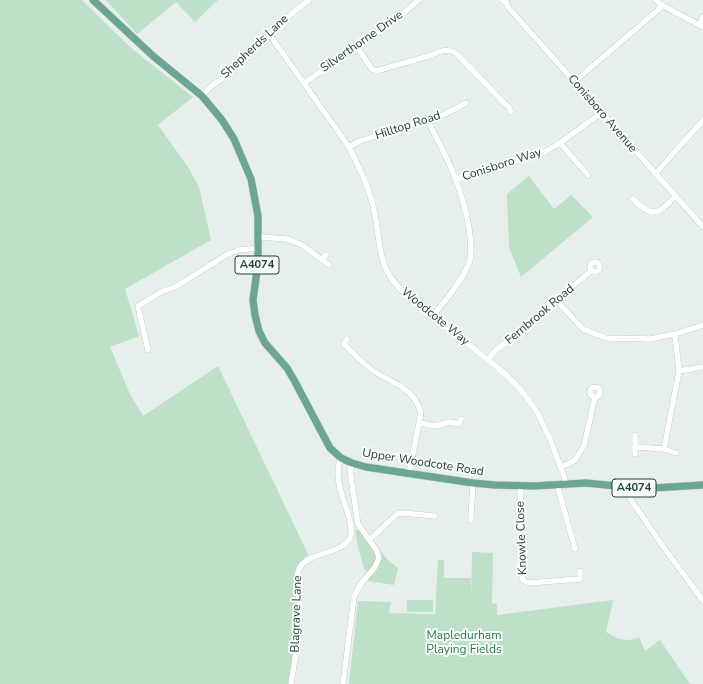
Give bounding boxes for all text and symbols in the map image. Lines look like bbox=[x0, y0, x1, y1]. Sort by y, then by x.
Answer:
street label: Silverthorne Drive bbox=[318, 8, 406, 76]
street label: Shepherds Lane bbox=[218, 12, 292, 82]
street label: Conisboro Avenue bbox=[564, 72, 640, 156]
street label: Hilltop Road bbox=[374, 109, 442, 143]
street label: Conisboro Way bbox=[461, 145, 543, 185]
road number: A4074 bbox=[235, 256, 279, 274]
street label: Fernbrook Road bbox=[503, 282, 577, 348]
street label: Woodcote Way bbox=[398, 285, 472, 349]
street label: Upper Woodcote Road bbox=[361, 446, 485, 480]
road number: A4074 bbox=[612, 479, 656, 497]
street label: Knowle Close bbox=[514, 501, 530, 575]
street label: Blagrave Lane bbox=[288, 575, 306, 653]
park label: Mapledurham Playing Fields bbox=[426, 629, 502, 657]

